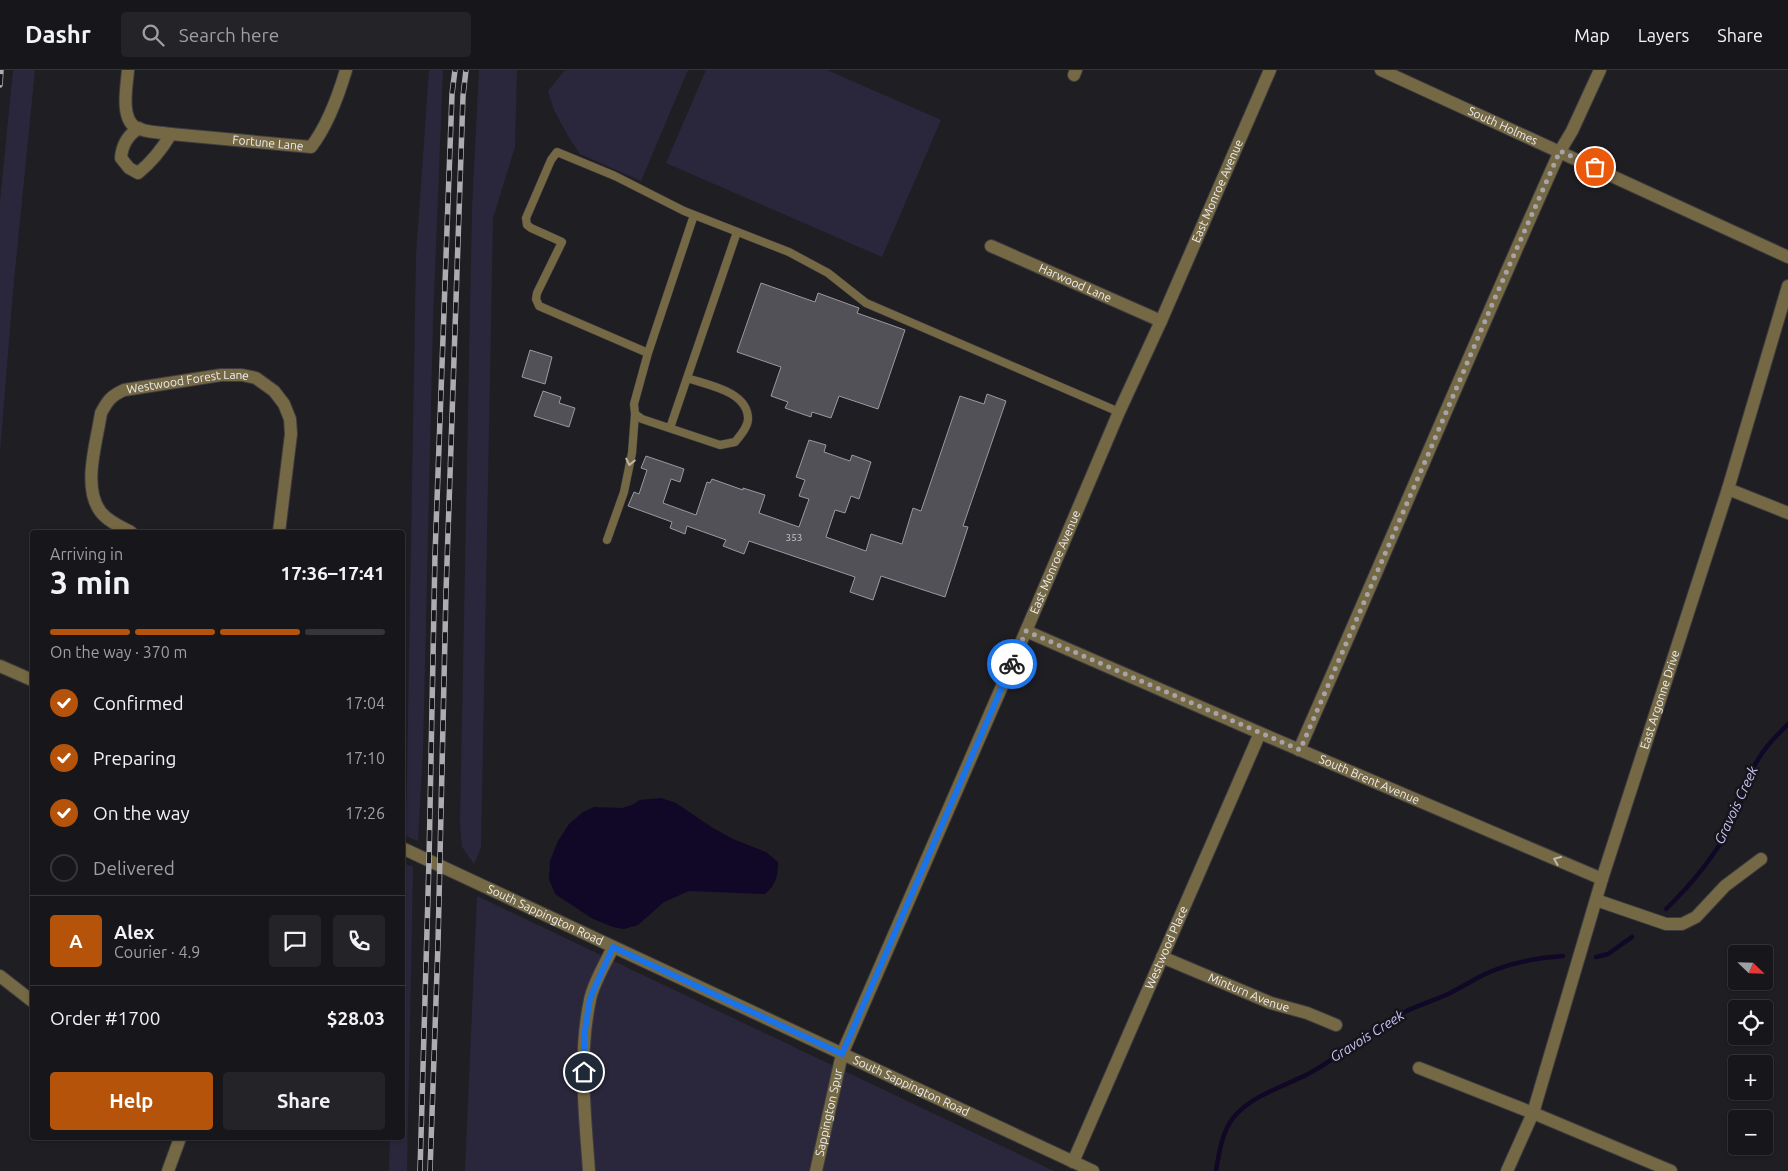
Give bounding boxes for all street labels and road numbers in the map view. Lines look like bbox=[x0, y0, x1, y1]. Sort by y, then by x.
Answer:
street label: South Holmes bbox=[1466, 104, 1540, 147]
street label: Fortune Lane bbox=[232, 133, 304, 152]
street label: East Monroe Avenue bbox=[1189, 137, 1245, 244]
street label: Harwood Lane bbox=[1037, 261, 1114, 304]
street label: Westwood Forest Lane bbox=[126, 368, 250, 396]
street label: East Monroe Avenue bbox=[1027, 508, 1083, 616]
street label: East Argonne Drive bbox=[1637, 648, 1682, 751]
street label: South Brent Avenue bbox=[1317, 752, 1422, 806]
street label: South Sappington Road bbox=[485, 882, 606, 947]
street label: Westwood Place bbox=[1142, 904, 1190, 991]
street label: Minturn Avenue bbox=[1206, 970, 1291, 1014]
street label: South Sappington Road bbox=[851, 1053, 972, 1118]
street label: Sappington Spur bbox=[812, 1067, 845, 1157]

